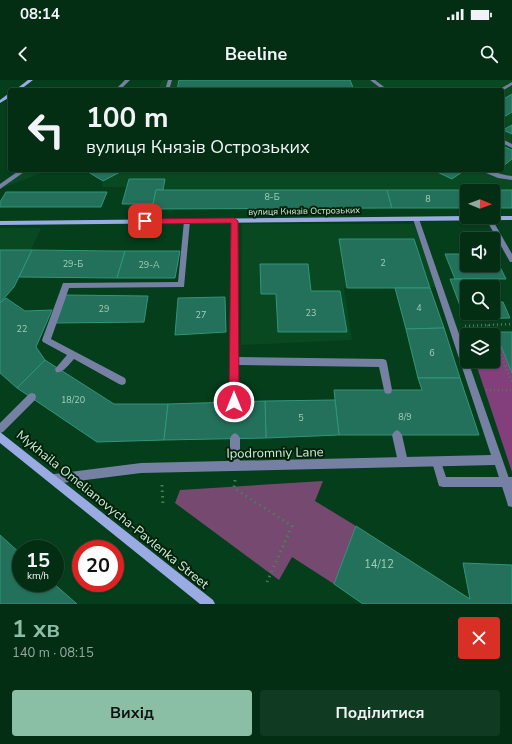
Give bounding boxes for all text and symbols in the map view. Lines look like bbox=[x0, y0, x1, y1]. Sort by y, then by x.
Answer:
text: 08:14 bbox=[20, 4, 60, 24]
text: Beeline bbox=[225, 42, 287, 66]
icon: back bbox=[12, 43, 34, 65]
icon: search bbox=[478, 43, 500, 65]
text: 100 m bbox=[86, 99, 169, 137]
icon: left bbox=[20, 104, 72, 156]
text: вулиця Князів Острозьких bbox=[86, 135, 310, 159]
north arrow bbox=[460, 184, 500, 224]
map controls bbox=[460, 184, 500, 368]
house number: 8-Б bbox=[264, 191, 280, 203]
house number: 8 bbox=[425, 193, 431, 205]
pin bbox=[128, 204, 162, 238]
street label: вулиця Князів Острозьких bbox=[248, 204, 360, 218]
icon: arrive bbox=[134, 210, 156, 232]
button: sound bbox=[460, 232, 500, 272]
house number: 2 bbox=[380, 257, 386, 269]
house number: 29-Б bbox=[63, 258, 83, 270]
house number: 29-А bbox=[138, 259, 160, 271]
button: search bbox=[460, 280, 500, 320]
house number: 4 bbox=[416, 302, 422, 314]
house number: 29 bbox=[99, 303, 109, 315]
house number: 23 bbox=[306, 307, 316, 319]
house number: 27 bbox=[196, 309, 206, 321]
house number: 22 bbox=[17, 323, 27, 335]
button: layers bbox=[460, 328, 500, 368]
house number: 6 bbox=[429, 347, 435, 359]
position arrow bbox=[213, 381, 255, 423]
house number: 18/20 bbox=[61, 394, 85, 406]
house number: 8/9 bbox=[398, 411, 412, 423]
house number: 5 bbox=[298, 412, 304, 424]
street label: Mykhaila Omelianovycha-Pavlenka Street bbox=[12, 426, 213, 593]
street label: Ipodromniy Lane bbox=[226, 443, 324, 463]
speed limit sign: 20 bbox=[72, 540, 124, 592]
text: 15 bbox=[26, 547, 50, 574]
house number: 14/12 bbox=[364, 557, 394, 572]
text: km/h bbox=[27, 569, 49, 583]
text: 1 хв bbox=[12, 613, 60, 645]
button: close bbox=[458, 617, 500, 659]
text: 140 m · 08:15 bbox=[12, 644, 94, 662]
button: Вихід bbox=[12, 690, 252, 736]
button: Поділитися bbox=[260, 690, 500, 736]

